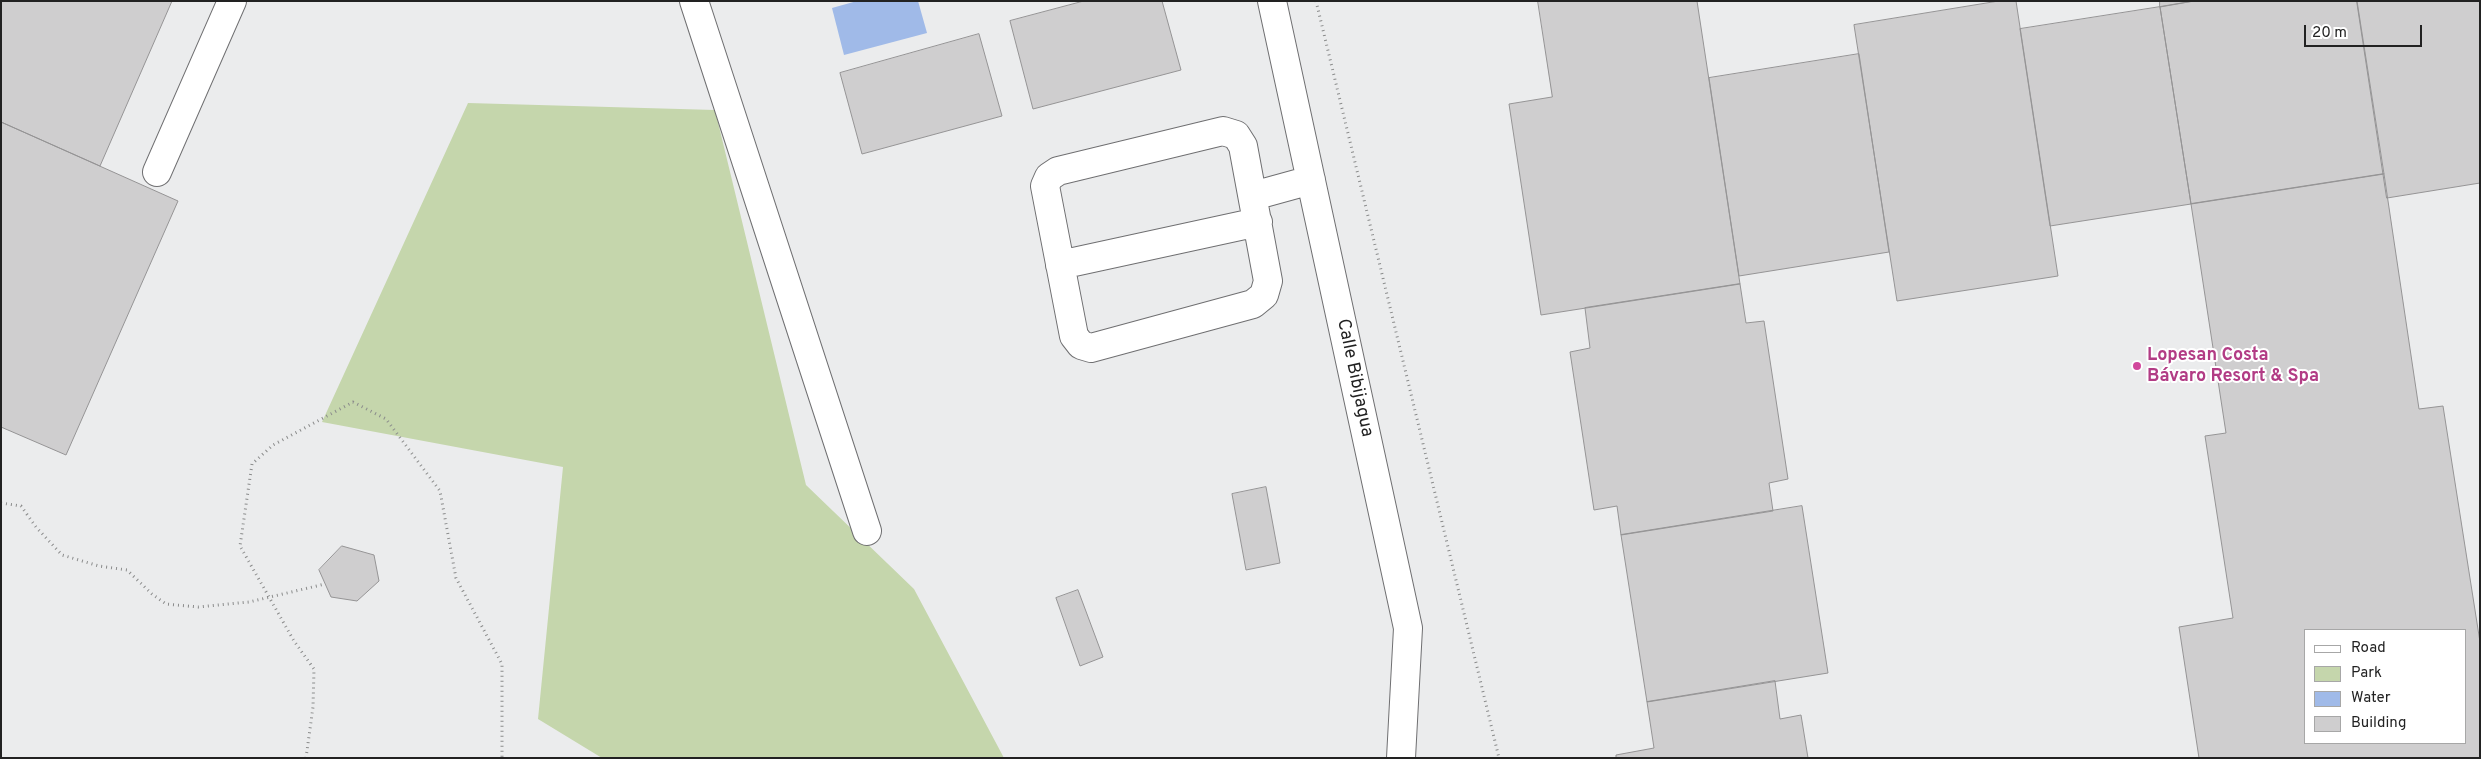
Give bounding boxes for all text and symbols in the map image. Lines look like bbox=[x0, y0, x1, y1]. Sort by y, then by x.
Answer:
scale bar bbox=[2306, 15, 2424, 47]
text: 20 m bbox=[2312, 24, 2347, 43]
street label: Calle Bibijagua bbox=[1331, 317, 1377, 439]
place label: Lopesan Costa Bávaro Resort & Spa bbox=[2147, 345, 2319, 388]
marker: Lopesan Costa Bávaro Resort & Spa bbox=[2131, 360, 2143, 372]
legend bbox=[2304, 629, 2466, 744]
text: Road bbox=[2351, 639, 2386, 658]
text: Park bbox=[2351, 664, 2382, 683]
text: Water bbox=[2351, 689, 2390, 708]
text: Building bbox=[2351, 714, 2406, 733]

